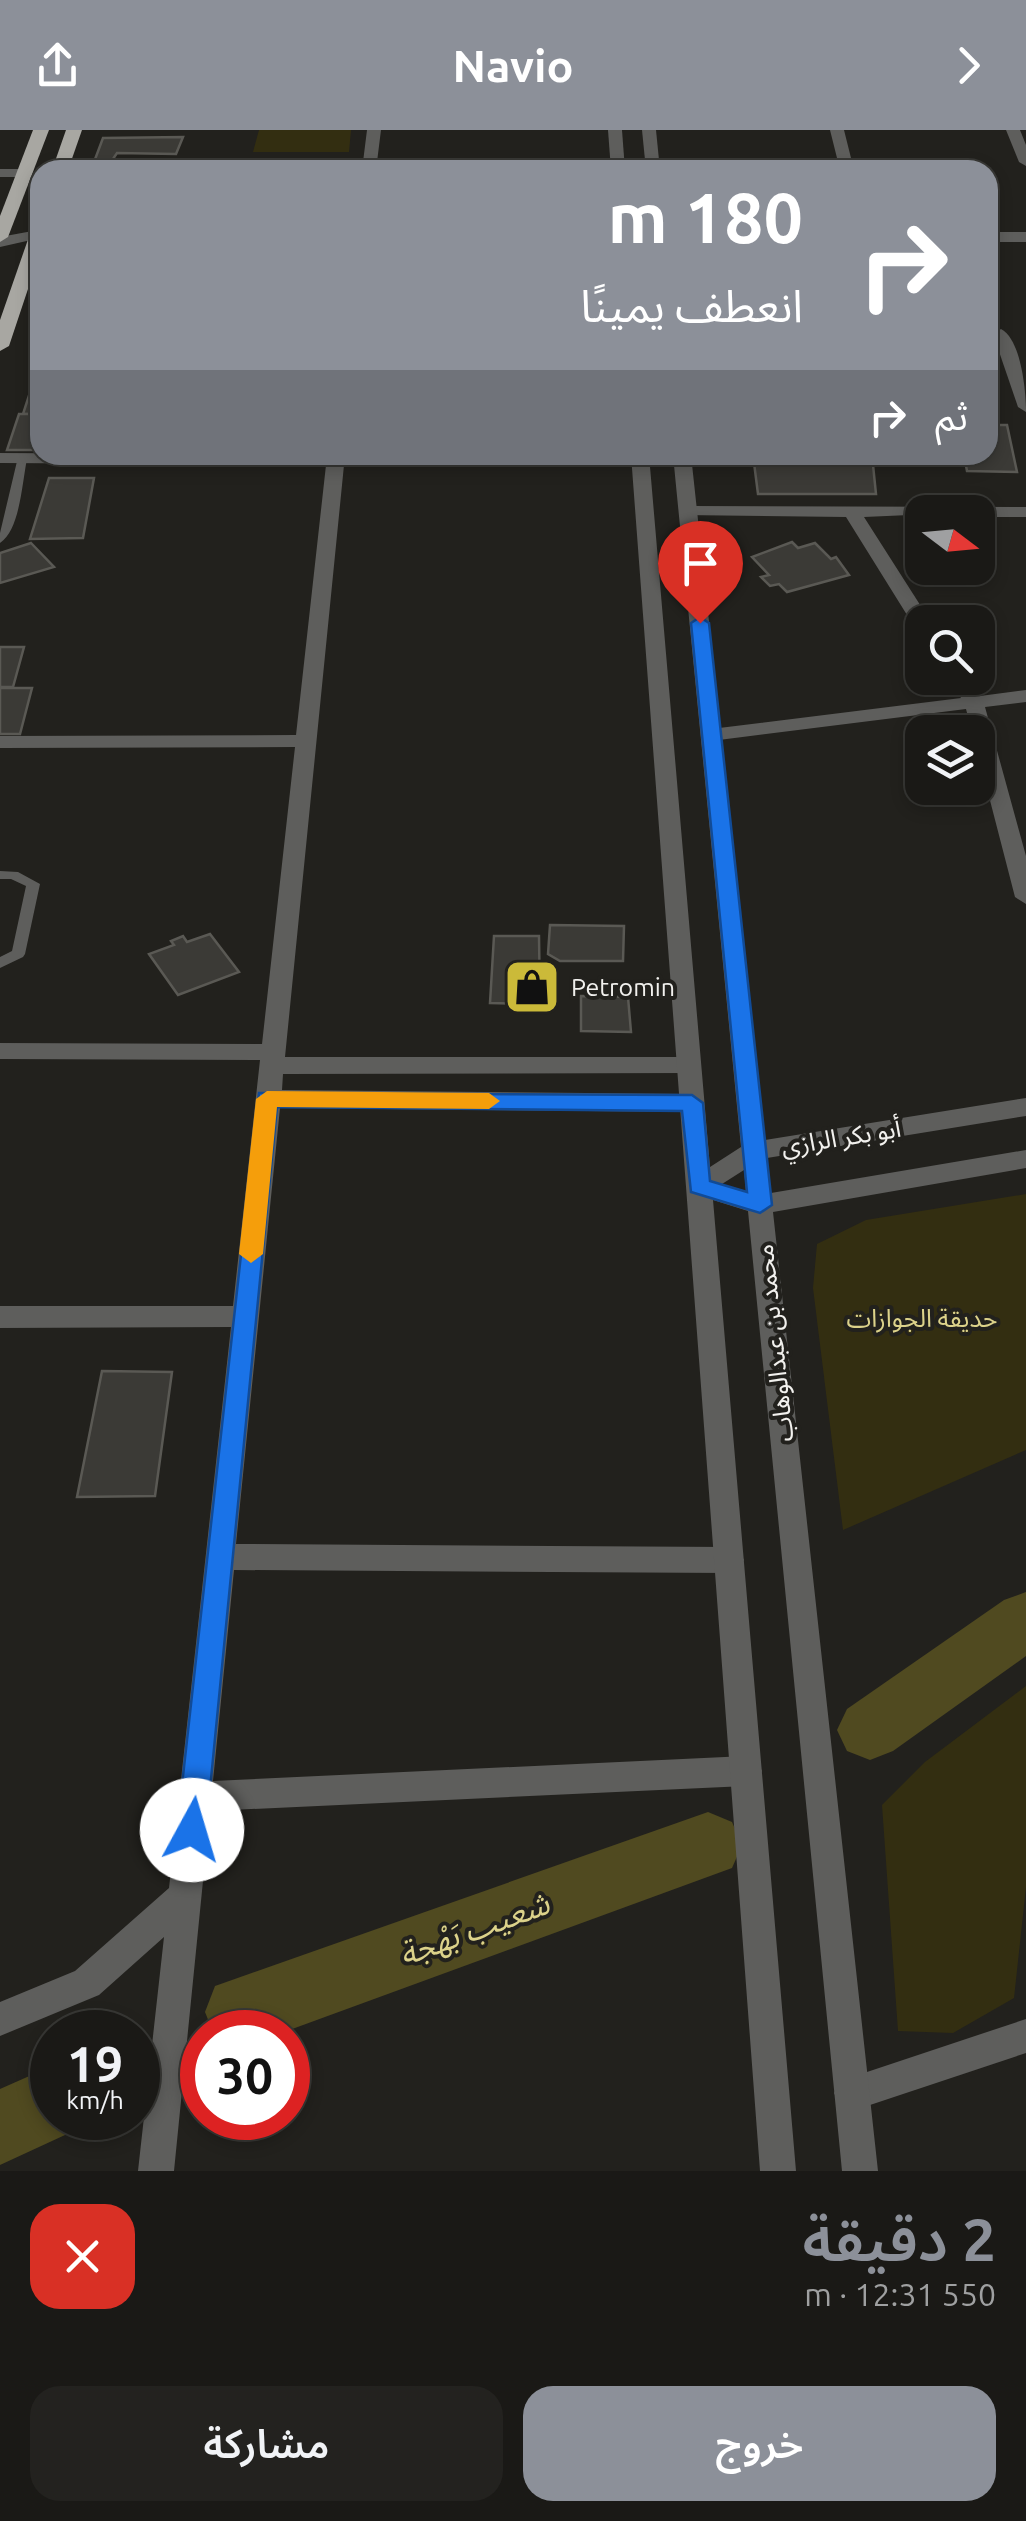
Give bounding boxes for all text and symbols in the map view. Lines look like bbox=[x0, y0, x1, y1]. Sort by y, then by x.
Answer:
icon: share bbox=[30, 38, 85, 93]
icon: forward bbox=[941, 38, 996, 93]
text: Navio bbox=[452, 40, 574, 91]
text: 180 m bbox=[608, 178, 803, 256]
icon: right bbox=[838, 200, 968, 330]
text: انعطف يمينًا bbox=[580, 280, 803, 331]
icon: right bbox=[860, 390, 915, 445]
text: ثم bbox=[935, 395, 968, 437]
north arrow bbox=[905, 495, 995, 585]
map controls bbox=[905, 495, 995, 805]
pin bbox=[658, 521, 743, 624]
icon: arrive bbox=[673, 536, 728, 591]
button: search bbox=[905, 605, 995, 695]
button: layers bbox=[905, 715, 995, 805]
shop icon: Petromin bbox=[502, 957, 562, 1017]
place label: Petromin bbox=[571, 973, 675, 1001]
street label: أبو بكر الرازي bbox=[779, 1113, 904, 1166]
street label: محمد بن عبدالوهاب bbox=[750, 1243, 799, 1443]
park label: حديقة الجوازات bbox=[846, 1304, 998, 1333]
position arrow bbox=[140, 1778, 244, 1882]
water label: شعيب بَهْجة bbox=[394, 1884, 555, 1973]
speed limit sign: 30 bbox=[180, 2010, 310, 2140]
text: 19 bbox=[67, 2035, 123, 2091]
text: km/h bbox=[66, 2086, 124, 2114]
button: close bbox=[30, 2204, 135, 2309]
text: 2 دقيقة bbox=[802, 2205, 996, 2272]
text: 550 m · 12:31 bbox=[804, 2276, 996, 2312]
button: مشاركة bbox=[30, 2386, 503, 2501]
button: خروج bbox=[523, 2386, 996, 2501]

